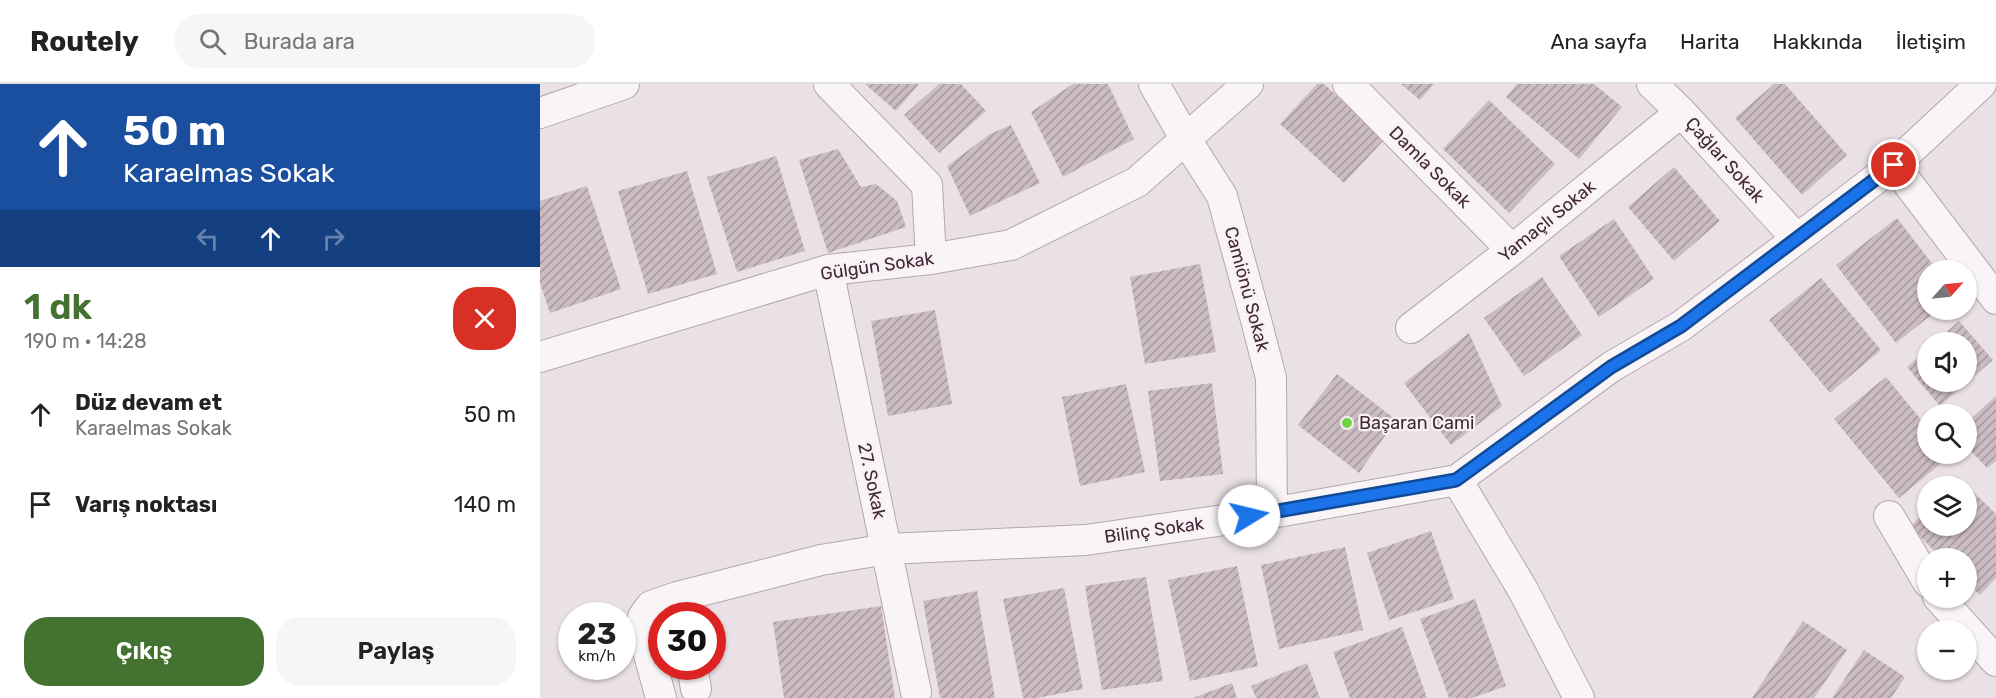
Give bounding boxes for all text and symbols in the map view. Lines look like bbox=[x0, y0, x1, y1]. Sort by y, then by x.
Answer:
search box bbox=[175, 14, 595, 68]
text: Routely bbox=[30, 25, 139, 58]
icon: search bbox=[196, 25, 229, 58]
text: Burada ara bbox=[244, 28, 355, 55]
text: Ana sayfa bbox=[1550, 29, 1647, 54]
text: Harita bbox=[1680, 29, 1740, 54]
text: Hakkında bbox=[1773, 29, 1863, 54]
text: İletişim bbox=[1896, 29, 1966, 54]
text: 50 m bbox=[123, 106, 226, 156]
icon: ahead bbox=[24, 108, 102, 186]
street label: Çağlar Sokak bbox=[1681, 113, 1770, 208]
street label: Damla Sokak bbox=[1384, 121, 1476, 213]
pin bbox=[1868, 139, 1919, 190]
icon: arrive bbox=[1877, 148, 1910, 181]
text: Karaelmas Sokak bbox=[123, 157, 335, 189]
street label: Yamaçlı Sokak bbox=[1494, 175, 1601, 267]
icon: left bbox=[191, 222, 224, 255]
icon: ahead bbox=[254, 222, 287, 255]
icon: right bbox=[317, 222, 350, 255]
street label: Camiönü Sokak bbox=[1220, 224, 1274, 355]
street label: Gülgün Sokak bbox=[819, 247, 936, 285]
north arrow bbox=[1917, 260, 1977, 320]
map controls bbox=[1917, 260, 1977, 680]
text: 1 dk bbox=[24, 285, 92, 328]
button: close bbox=[453, 287, 516, 350]
text: 190 m · 14:28 bbox=[24, 329, 147, 353]
button: sound bbox=[1917, 332, 1977, 392]
text: Düz devam et bbox=[75, 389, 222, 416]
icon: ahead bbox=[24, 398, 57, 431]
text: 50 m bbox=[464, 401, 516, 428]
button: search bbox=[1917, 404, 1977, 464]
place label: Başaran Cami bbox=[1359, 412, 1474, 434]
text: Karaelmas Sokak bbox=[75, 416, 232, 440]
marker: Başaran Cami bbox=[1340, 416, 1354, 430]
street label: 27. Sokak bbox=[853, 441, 891, 522]
button: layers bbox=[1917, 476, 1977, 536]
position arrow bbox=[1217, 484, 1281, 548]
icon: arrive bbox=[24, 488, 57, 521]
text: Varış noktası bbox=[75, 491, 217, 518]
text: 140 m bbox=[454, 491, 516, 518]
street label: Bilinç Sokak bbox=[1103, 512, 1206, 548]
button: + bbox=[1917, 548, 1977, 608]
speed limit sign: 30 bbox=[648, 602, 726, 680]
text: 23 bbox=[577, 616, 617, 652]
button: Çıkış bbox=[24, 617, 264, 686]
button: Paylaş bbox=[276, 617, 516, 686]
button: − bbox=[1917, 620, 1977, 680]
text: km/h bbox=[578, 647, 616, 665]

